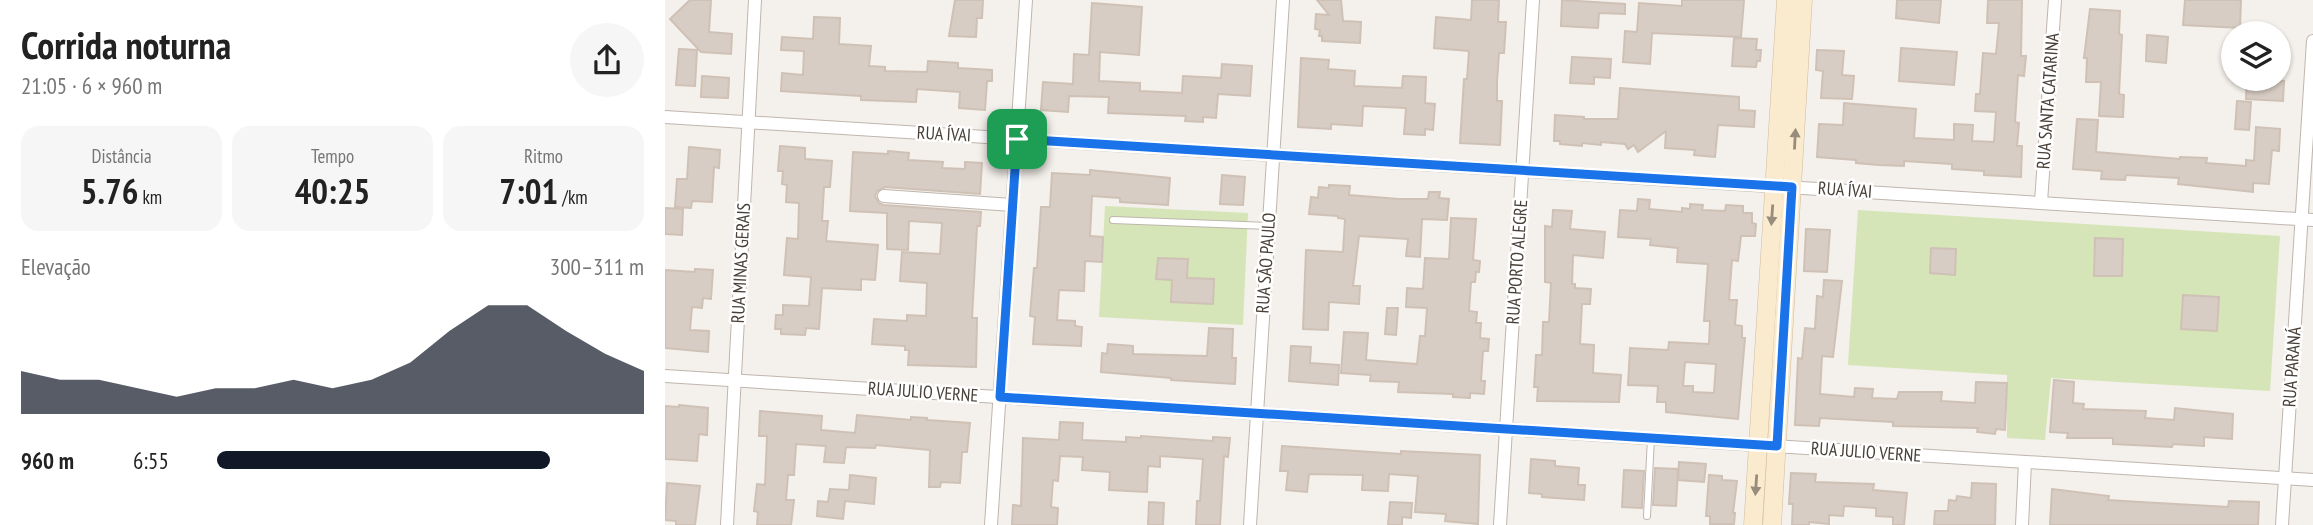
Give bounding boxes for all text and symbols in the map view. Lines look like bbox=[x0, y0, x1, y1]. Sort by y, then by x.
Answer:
text: Corrida noturna bbox=[21, 20, 231, 69]
map controls bbox=[2221, 21, 2291, 91]
button: layers bbox=[2221, 21, 2291, 91]
button: share bbox=[570, 23, 644, 97]
street label: RUA SANTA CATARINA bbox=[2031, 32, 2064, 170]
text: 21:05 · 6 × 960 m bbox=[21, 71, 162, 100]
pin bbox=[987, 109, 1047, 169]
icon: arrive bbox=[998, 120, 1036, 158]
street label: RUA ÍVAI bbox=[916, 121, 972, 146]
one-way arrow bbox=[1789, 128, 1800, 150]
text: Distância bbox=[91, 144, 152, 168]
text: Tempo bbox=[311, 144, 354, 168]
text: Ritmo bbox=[524, 144, 563, 168]
text: 5.76 bbox=[81, 168, 138, 214]
text: 40:25 bbox=[295, 168, 370, 214]
text: 7:01 bbox=[499, 168, 558, 214]
street label: RUA ÍVAI bbox=[1817, 176, 1873, 203]
text: km bbox=[138, 185, 162, 209]
text: /km bbox=[558, 185, 588, 209]
street label: RUA PORTO ALEGRE bbox=[1501, 199, 1532, 325]
street label: RUA MINAS GERAIS bbox=[726, 202, 755, 324]
one-way arrow bbox=[1767, 204, 1778, 226]
street label: RUA SÃO PAULO bbox=[1251, 212, 1280, 314]
text: Elevação bbox=[21, 252, 91, 281]
text: 300–311 m bbox=[550, 252, 644, 281]
street label: RUA PARANÁ bbox=[2277, 326, 2306, 408]
street label: RUA JULIO VERNE bbox=[867, 376, 979, 407]
street label: RUA JULIO VERNE bbox=[1810, 436, 1922, 467]
text: 960 m bbox=[21, 446, 74, 475]
text: 6:55 bbox=[133, 446, 169, 475]
one-way arrow bbox=[1750, 474, 1761, 496]

